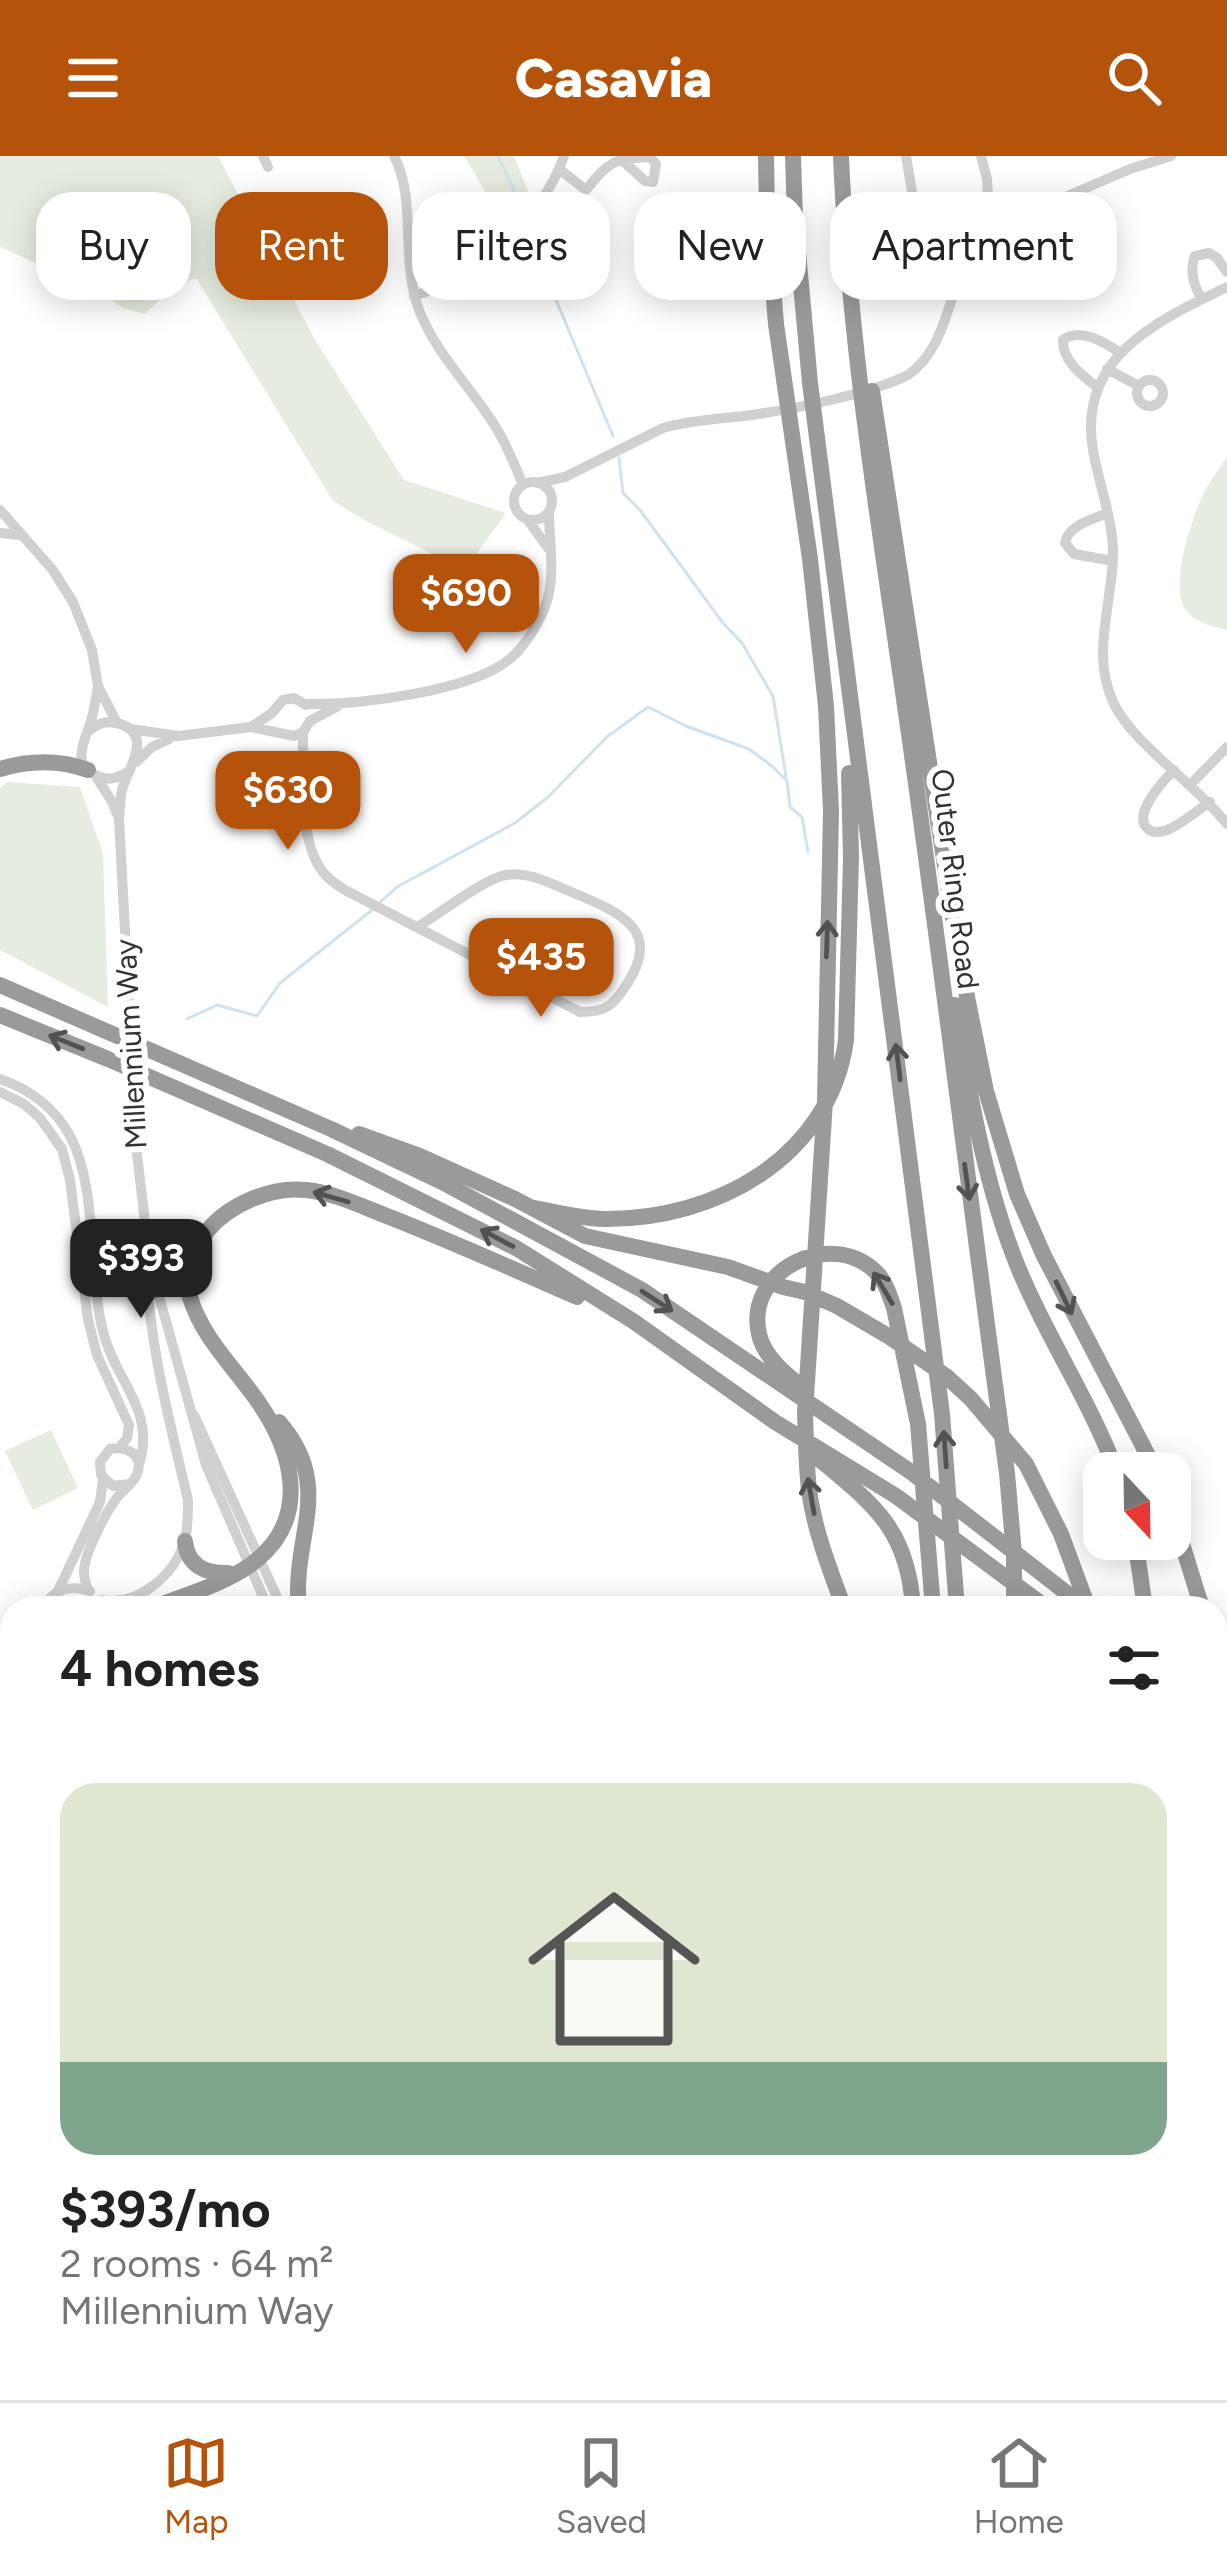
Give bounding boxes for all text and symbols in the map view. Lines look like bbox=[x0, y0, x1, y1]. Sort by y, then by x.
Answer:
icon: menu bbox=[60, 45, 126, 111]
icon: search bbox=[1101, 45, 1167, 111]
text: Casavia bbox=[515, 46, 712, 111]
chip: Buy bbox=[36, 192, 191, 300]
chip: Rent bbox=[215, 192, 388, 300]
chip: Filters bbox=[412, 192, 610, 300]
chip: New bbox=[634, 192, 806, 300]
chip: Apartment bbox=[830, 192, 1117, 300]
pin: $690 bbox=[395, 554, 537, 656]
text: $690 bbox=[420, 569, 512, 616]
pin: $630 bbox=[217, 751, 359, 853]
text: $630 bbox=[242, 766, 334, 813]
street label: Outer Ring Road bbox=[924, 767, 987, 991]
pin: $435 bbox=[470, 918, 612, 1020]
one-way arrow bbox=[816, 920, 839, 959]
text: $435 bbox=[496, 933, 586, 980]
street label: Millennium Way bbox=[107, 938, 154, 1150]
one-way arrow bbox=[48, 1029, 85, 1051]
one-way arrow bbox=[886, 1044, 909, 1083]
one-way arrow bbox=[956, 1162, 978, 1201]
one-way arrow bbox=[312, 1184, 350, 1206]
pin: $393 bbox=[70, 1219, 212, 1321]
one-way arrow bbox=[480, 1226, 515, 1249]
text: $393 bbox=[97, 1234, 185, 1281]
one-way arrow bbox=[870, 1271, 894, 1305]
one-way arrow bbox=[1054, 1280, 1076, 1316]
one-way arrow bbox=[640, 1288, 674, 1313]
one-way arrow bbox=[933, 1431, 956, 1470]
north arrow bbox=[1083, 1452, 1191, 1560]
map controls bbox=[1083, 1452, 1191, 1560]
one-way arrow bbox=[799, 1478, 822, 1517]
icon: filters bbox=[1101, 1635, 1167, 1701]
text: 4 homes bbox=[60, 1638, 260, 1699]
icon: home bbox=[506, 1861, 722, 2077]
text: $393/mo bbox=[60, 2179, 271, 2240]
text: 2 rooms · 64 m² bbox=[60, 2240, 334, 2287]
text: Millennium Way bbox=[60, 2287, 334, 2334]
tab: Map bbox=[163, 2430, 229, 2541]
tab: Saved bbox=[556, 2430, 647, 2541]
tab: Home bbox=[974, 2430, 1064, 2541]

